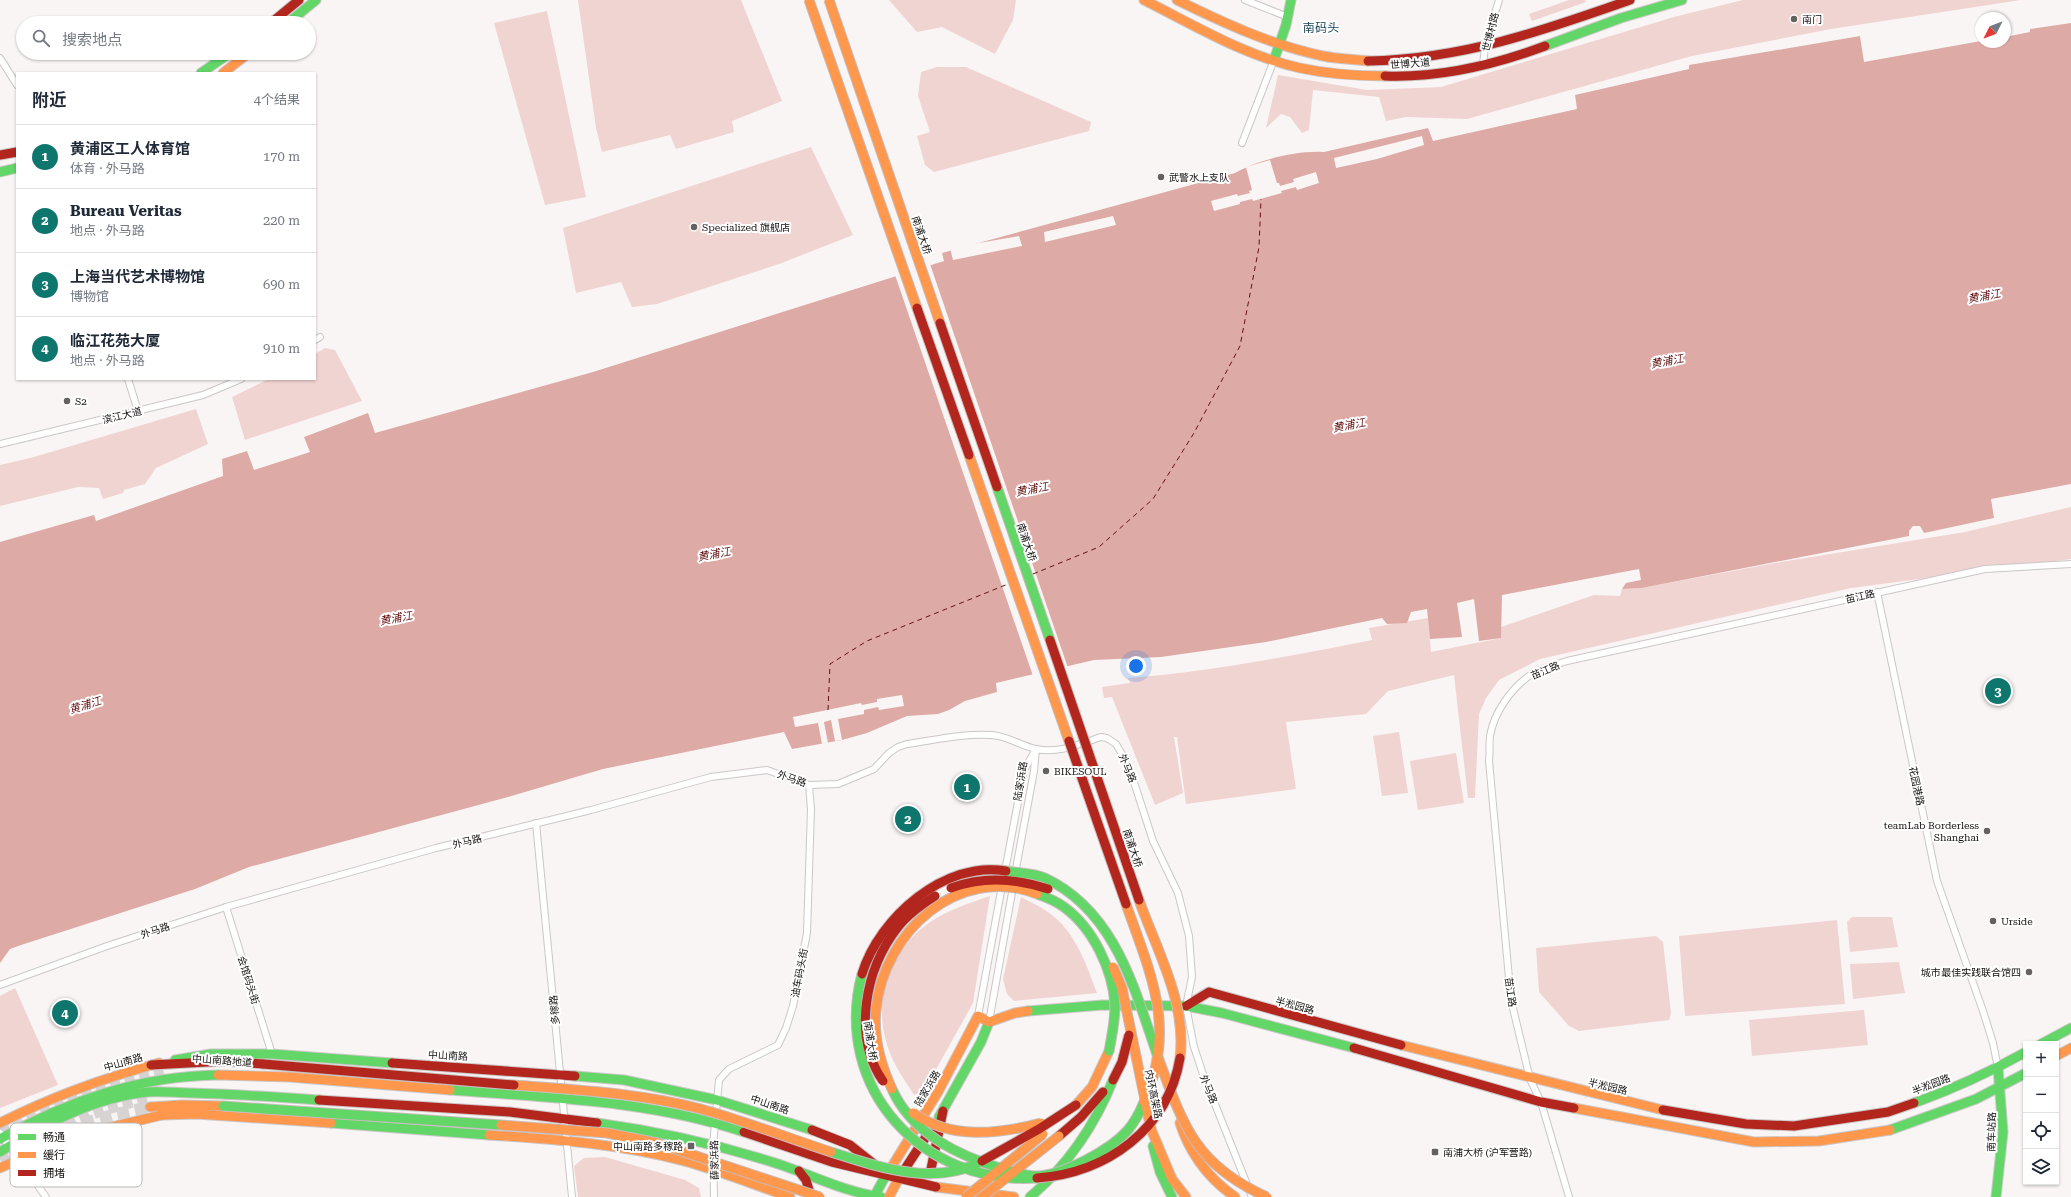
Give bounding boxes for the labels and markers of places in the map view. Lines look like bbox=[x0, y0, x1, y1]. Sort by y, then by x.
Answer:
marker: 南门 bbox=[1789, 14, 1799, 24]
place label: 南门 bbox=[1802, 14, 1822, 25]
marker: 武警水上支队 bbox=[1156, 172, 1166, 182]
place label: 武警水上支队 bbox=[1169, 172, 1229, 183]
marker: Specialized 旗舰店 bbox=[689, 222, 699, 232]
place label: Specialized 旗舰店 bbox=[702, 222, 790, 233]
marker: S2 bbox=[62, 396, 72, 406]
place label: S2 bbox=[75, 396, 87, 407]
pin: 3 bbox=[1985, 676, 2011, 706]
marker: BIKESOUL bbox=[1041, 766, 1051, 776]
place label: BIKESOUL bbox=[1054, 766, 1106, 777]
pin: 1 bbox=[954, 772, 980, 802]
pin: 2 bbox=[895, 804, 921, 834]
place label: teamLab Borderless Shanghai bbox=[1884, 820, 1979, 843]
marker: teamLab Borderless Shanghai bbox=[1982, 826, 1992, 836]
marker: Urside bbox=[1988, 916, 1998, 926]
place label: Urside bbox=[2001, 916, 2033, 927]
place label: 城市最佳实践联合馆四 bbox=[1921, 967, 2021, 978]
marker: 城市最佳实践联合馆四 bbox=[2024, 967, 2034, 977]
pin: 4 bbox=[52, 998, 78, 1028]
place label: 中山南路多稼路 bbox=[613, 1141, 683, 1152]
marker: 中山南路多稼路 bbox=[686, 1141, 696, 1151]
marker: 南浦大桥 (沪军营路) bbox=[1430, 1147, 1440, 1157]
place label: 南浦大桥 (沪军营路) bbox=[1443, 1147, 1532, 1158]

